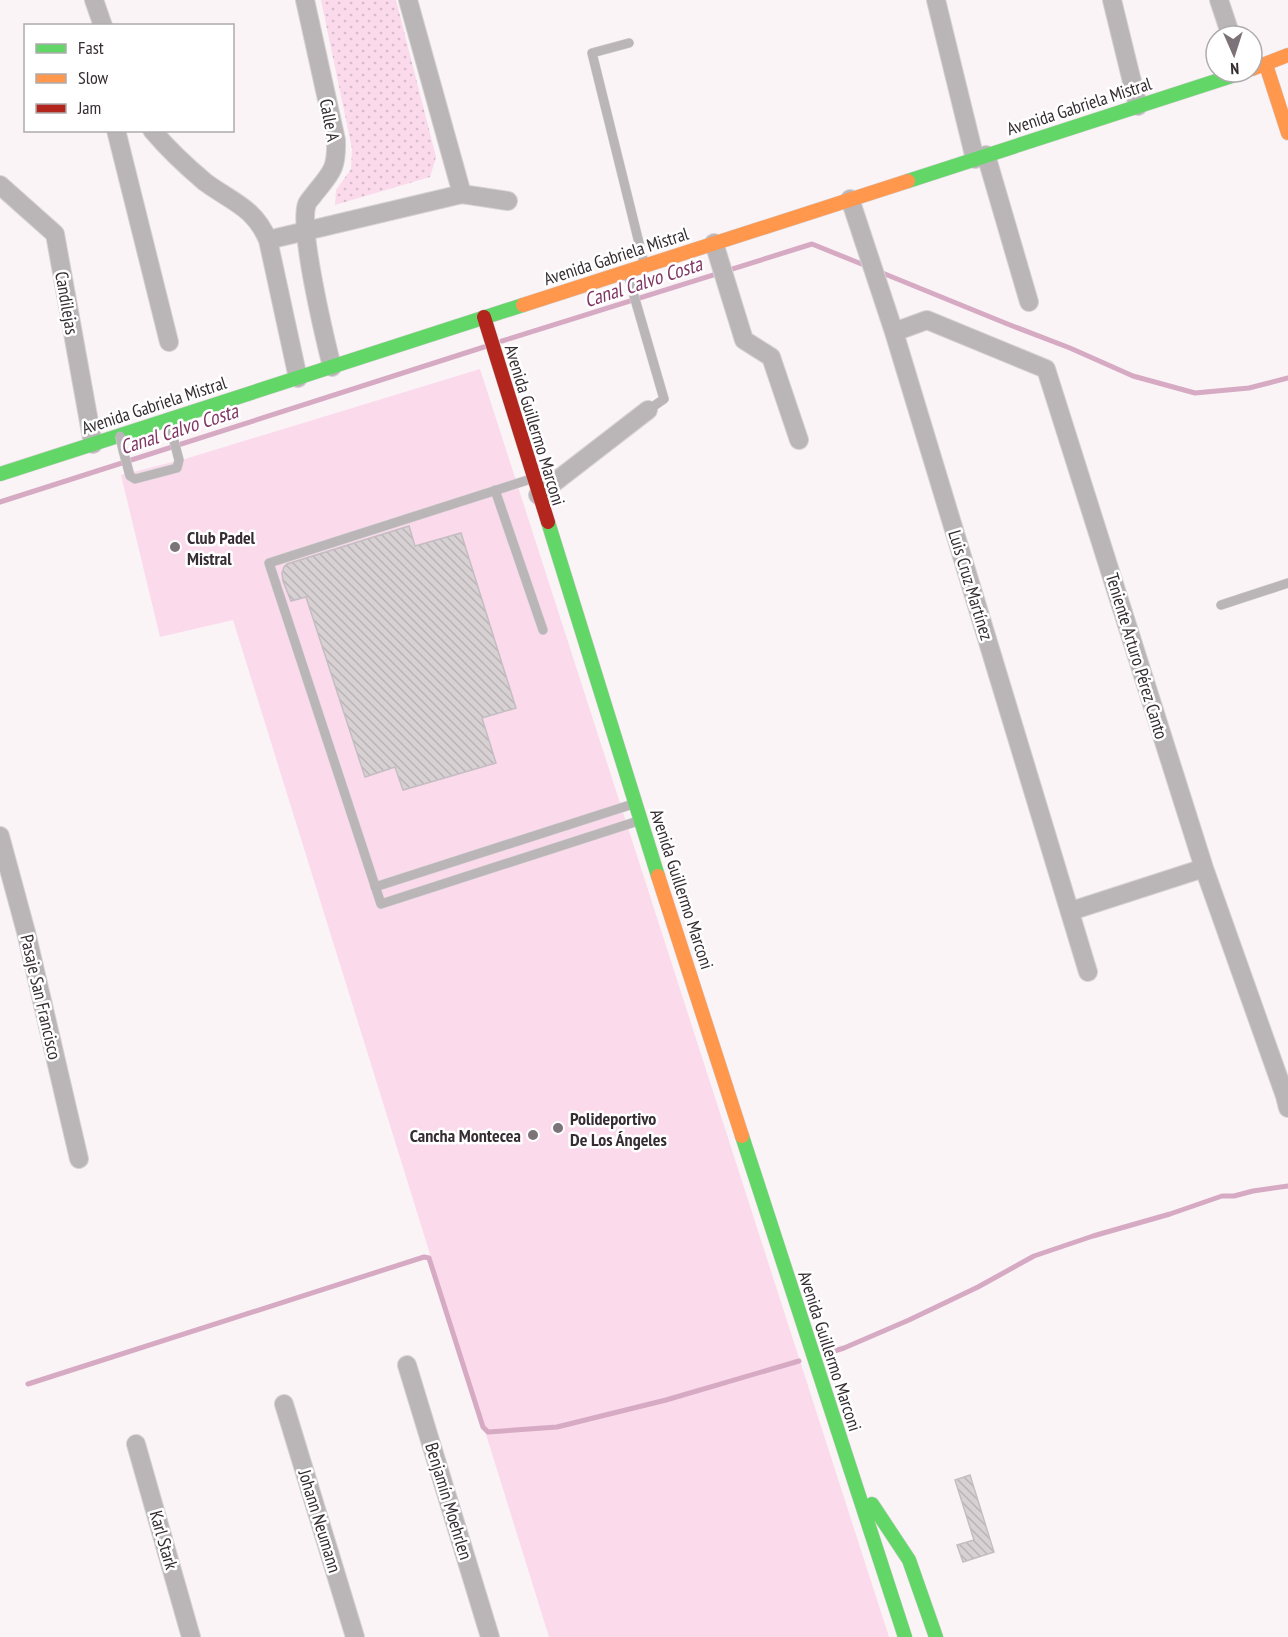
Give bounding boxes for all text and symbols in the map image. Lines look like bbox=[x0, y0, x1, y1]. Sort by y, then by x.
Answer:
legend bbox=[24, 24, 234, 132]
north arrow bbox=[1204, 24, 1264, 84]
text: Fast bbox=[78, 36, 104, 59]
text: N bbox=[1230, 59, 1240, 79]
text: Slow bbox=[78, 66, 109, 89]
street label: Avenida Gabriela Mistral bbox=[1004, 71, 1155, 140]
text: Jam bbox=[77, 96, 101, 119]
street label: Calle A bbox=[315, 97, 345, 144]
street label: Avenida Gabriela Mistral bbox=[541, 221, 692, 290]
water label: Canal Calvo Costa bbox=[581, 250, 706, 313]
street label: Candilejas bbox=[50, 270, 84, 336]
street label: Avenida Guillermo Marconi bbox=[500, 342, 570, 508]
street label: Avenida Gabriela Mistral bbox=[79, 370, 230, 439]
water label: Canal Calvo Costa bbox=[117, 397, 242, 460]
place label: Club Padel Mistral bbox=[187, 526, 256, 570]
street label: Luis Cruz Martínez bbox=[943, 527, 999, 643]
marker: Club Padel Mistral bbox=[168, 540, 182, 554]
street label: Teniente Arturo Pérez Canto bbox=[1101, 570, 1173, 742]
street label: Avenida Guillermo Marconi bbox=[645, 806, 719, 972]
street label: Pasaje San Francisco bbox=[15, 932, 67, 1062]
place label: Polideportivo De Los Ángeles bbox=[570, 1107, 667, 1151]
marker: Polideportivo De Los Ángeles bbox=[551, 1121, 565, 1135]
place label: Cancha Montecea bbox=[410, 1124, 521, 1147]
marker: Cancha Montecea bbox=[526, 1128, 540, 1142]
street label: Avenida Guillermo Marconi bbox=[793, 1268, 867, 1434]
street label: Benjamín Moehrlen bbox=[420, 1440, 478, 1562]
street label: Johann Neumann bbox=[293, 1466, 347, 1575]
street label: Karl Stark bbox=[145, 1508, 183, 1572]

